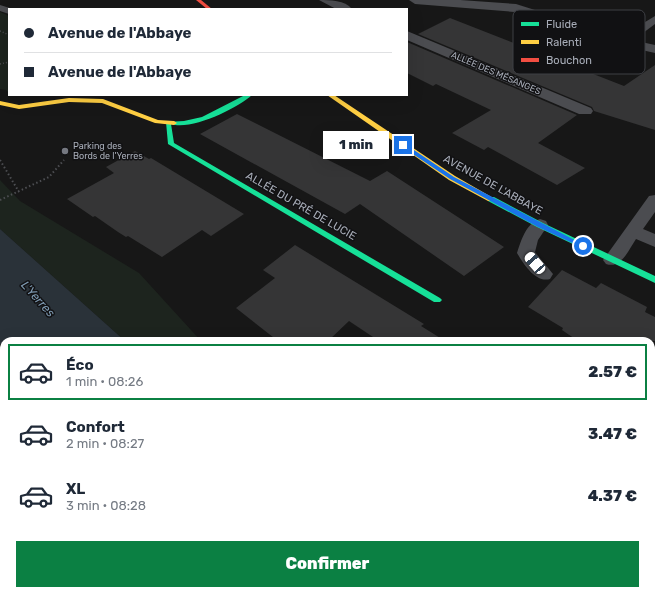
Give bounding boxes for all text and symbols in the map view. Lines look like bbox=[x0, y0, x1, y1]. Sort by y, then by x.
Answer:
legend bbox=[513, 10, 645, 74]
text: Fluide bbox=[546, 18, 577, 31]
text: Avenue de l'Abbaye bbox=[48, 24, 191, 42]
text: Ralenti bbox=[546, 36, 582, 49]
street label: ALLÉE DES MÉSANGES bbox=[450, 49, 543, 97]
text: Bouchon bbox=[546, 54, 592, 67]
text: Avenue de l'Abbaye bbox=[48, 63, 191, 81]
callout: 1 min bbox=[323, 131, 389, 159]
route end bbox=[394, 136, 412, 154]
text: 1 min bbox=[339, 137, 373, 152]
place label: Parking des Bords de l'Yerres bbox=[73, 141, 143, 161]
marker: Parking des Bords de l'Yerres bbox=[60, 146, 70, 156]
street label: AVENUE DE L'ABBAYE bbox=[441, 152, 545, 218]
street label: ALLÉE DU PRÉ DE LUCIE bbox=[244, 169, 359, 243]
route start bbox=[574, 237, 592, 255]
car bbox=[523, 250, 547, 276]
water label: L'Yerres bbox=[18, 278, 58, 320]
icon: car bbox=[18, 354, 54, 390]
text: Éco bbox=[66, 356, 94, 374]
text: 2.57 € bbox=[588, 363, 637, 381]
text: 1 min · 08:26 bbox=[66, 374, 143, 389]
icon: car bbox=[18, 416, 54, 452]
text: Confort bbox=[66, 418, 125, 436]
text: 3.47 € bbox=[588, 425, 637, 443]
text: 2 min · 08:27 bbox=[66, 436, 144, 451]
icon: car bbox=[18, 478, 54, 514]
text: XL bbox=[66, 480, 85, 498]
text: 4.37 € bbox=[588, 487, 637, 505]
text: 3 min · 08:28 bbox=[66, 498, 146, 513]
button: Confirmer bbox=[16, 541, 639, 587]

